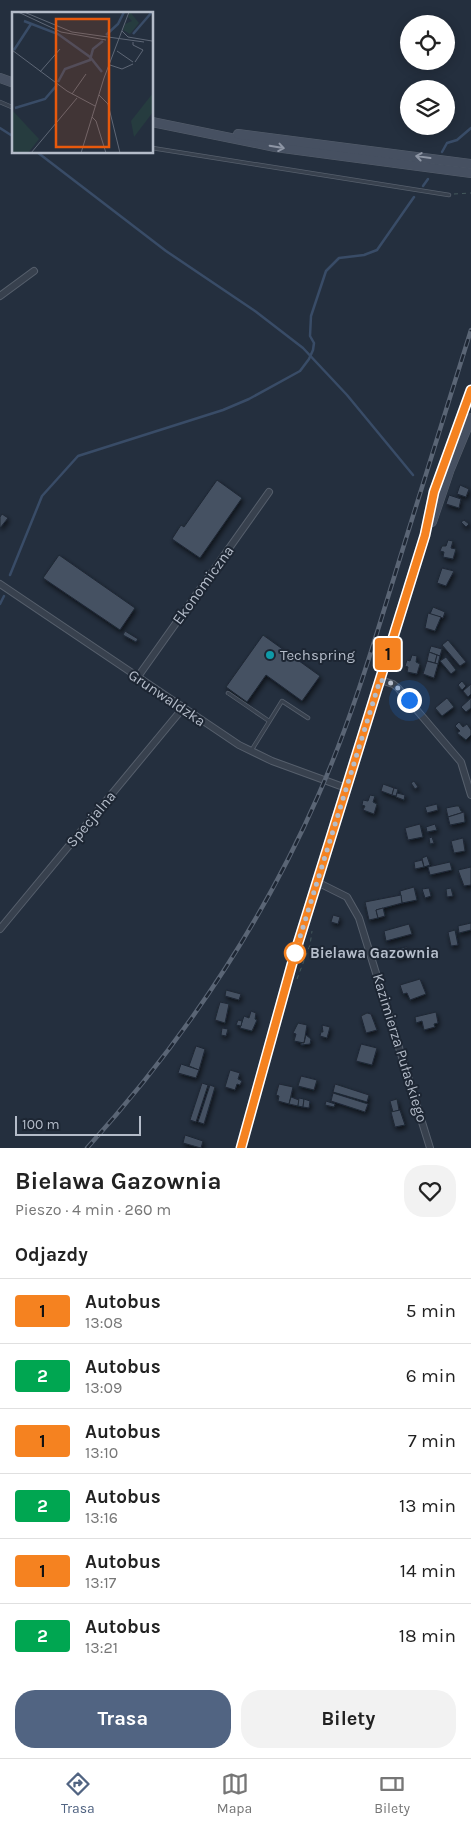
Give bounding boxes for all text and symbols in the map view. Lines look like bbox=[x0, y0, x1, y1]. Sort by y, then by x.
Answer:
inset map bbox=[12, 12, 154, 154]
map controls bbox=[400, 15, 455, 135]
button: locate bbox=[400, 15, 455, 70]
button: layers bbox=[400, 80, 455, 135]
one-way arrow bbox=[269, 142, 285, 152]
one-way arrow bbox=[415, 152, 431, 162]
street label: Ekonomiczna bbox=[168, 542, 238, 628]
line badge: 1 bbox=[372, 638, 404, 670]
text: 1 bbox=[385, 643, 391, 665]
place label: Techspring bbox=[280, 646, 355, 664]
marker: Techspring bbox=[264, 649, 276, 661]
street label: Grunwaldzka bbox=[125, 666, 209, 730]
your location bbox=[397, 688, 422, 713]
street label: Specjalna bbox=[62, 787, 120, 851]
marker: Bielawa Gazownia bbox=[284, 942, 306, 964]
place label: Bielawa Gazownia bbox=[310, 944, 439, 962]
street label: Kazimierza Pułaskiego bbox=[369, 971, 431, 1125]
scale bar bbox=[15, 1113, 141, 1136]
text: 100 m bbox=[22, 1116, 60, 1133]
button: heart bbox=[404, 1165, 456, 1217]
text: Bielawa Gazownia bbox=[15, 1167, 222, 1195]
text: Pieszo · 4 min · 260 m bbox=[15, 1200, 171, 1219]
text: Odjazdy bbox=[15, 1244, 88, 1266]
text: Autobus bbox=[85, 1291, 161, 1313]
text: 1 bbox=[39, 1300, 46, 1322]
text: 5 min bbox=[406, 1300, 456, 1322]
text: 13:08 bbox=[85, 1313, 123, 1332]
text: Autobus bbox=[85, 1356, 161, 1378]
text: 2 bbox=[37, 1365, 48, 1387]
text: 6 min bbox=[406, 1365, 456, 1387]
text: 13:09 bbox=[85, 1378, 122, 1397]
text: Autobus bbox=[85, 1421, 161, 1443]
text: 1 bbox=[39, 1430, 46, 1452]
text: 7 min bbox=[408, 1430, 456, 1452]
text: 13:10 bbox=[85, 1443, 118, 1462]
text: Autobus bbox=[85, 1486, 161, 1508]
text: 2 bbox=[37, 1495, 48, 1517]
text: 13 min bbox=[399, 1495, 456, 1517]
text: 13:16 bbox=[85, 1508, 118, 1527]
text: Autobus bbox=[85, 1551, 161, 1573]
text: 1 bbox=[39, 1560, 46, 1582]
text: 14 min bbox=[400, 1560, 456, 1582]
text: 13:17 bbox=[85, 1573, 116, 1592]
text: Autobus bbox=[85, 1616, 161, 1638]
text: 2 bbox=[37, 1625, 48, 1647]
text: 18 min bbox=[399, 1625, 456, 1647]
text: 13:21 bbox=[85, 1638, 118, 1657]
button: Trasa bbox=[15, 1690, 231, 1748]
button: Bilety bbox=[241, 1690, 456, 1748]
tab: Trasa bbox=[61, 1770, 95, 1817]
tab: Mapa bbox=[217, 1770, 252, 1817]
tab: Bilety bbox=[374, 1770, 410, 1817]

